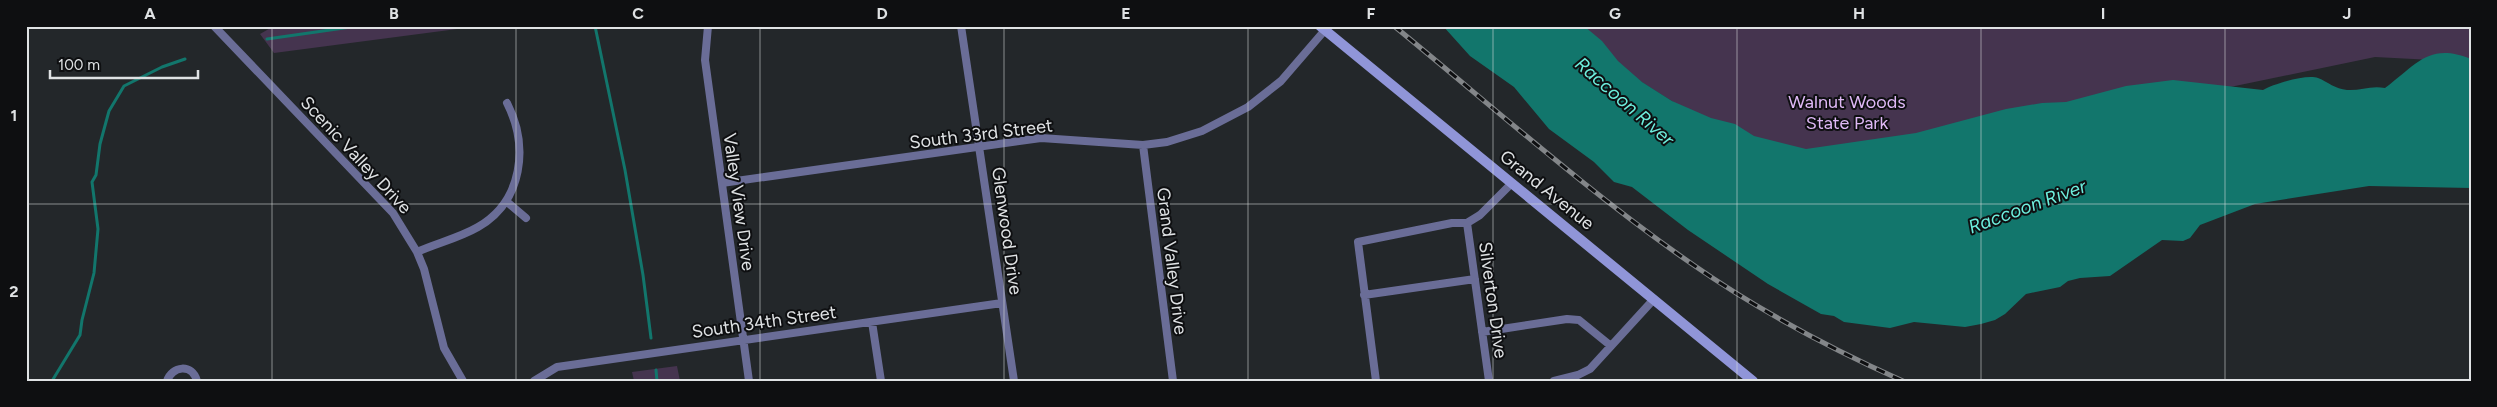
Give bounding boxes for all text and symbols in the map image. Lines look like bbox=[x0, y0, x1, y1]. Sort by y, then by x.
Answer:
text: A bbox=[144, 4, 156, 23]
text: B bbox=[389, 4, 399, 23]
text: C bbox=[632, 4, 644, 23]
text: D bbox=[876, 4, 888, 23]
text: E bbox=[1121, 4, 1131, 23]
text: F bbox=[1367, 4, 1376, 23]
text: G bbox=[1609, 4, 1621, 23]
text: H bbox=[1853, 4, 1865, 23]
text: I bbox=[2101, 4, 2105, 23]
text: J bbox=[2343, 4, 2351, 23]
scale bar bbox=[50, 48, 198, 80]
water label: Raccoon River bbox=[1570, 52, 1679, 151]
text: 100 m bbox=[58, 56, 100, 74]
park label: Walnut Woods State Park bbox=[1788, 91, 1906, 134]
street label: Scenic Valley Drive bbox=[296, 92, 416, 219]
text: 1 bbox=[11, 106, 17, 125]
street label: South 33rd Street bbox=[908, 114, 1054, 154]
street label: Valley View Drive bbox=[718, 132, 760, 272]
street label: Grand Avenue bbox=[1495, 145, 1599, 235]
street label: Glenwood Drive bbox=[987, 166, 1027, 296]
water label: Raccoon River bbox=[1965, 174, 2090, 238]
street label: Grand Valley Drive bbox=[1152, 186, 1192, 336]
street label: Silverton Drive bbox=[1474, 240, 1512, 360]
text: 2 bbox=[9, 282, 19, 301]
street label: South 34th Street bbox=[690, 301, 838, 343]

